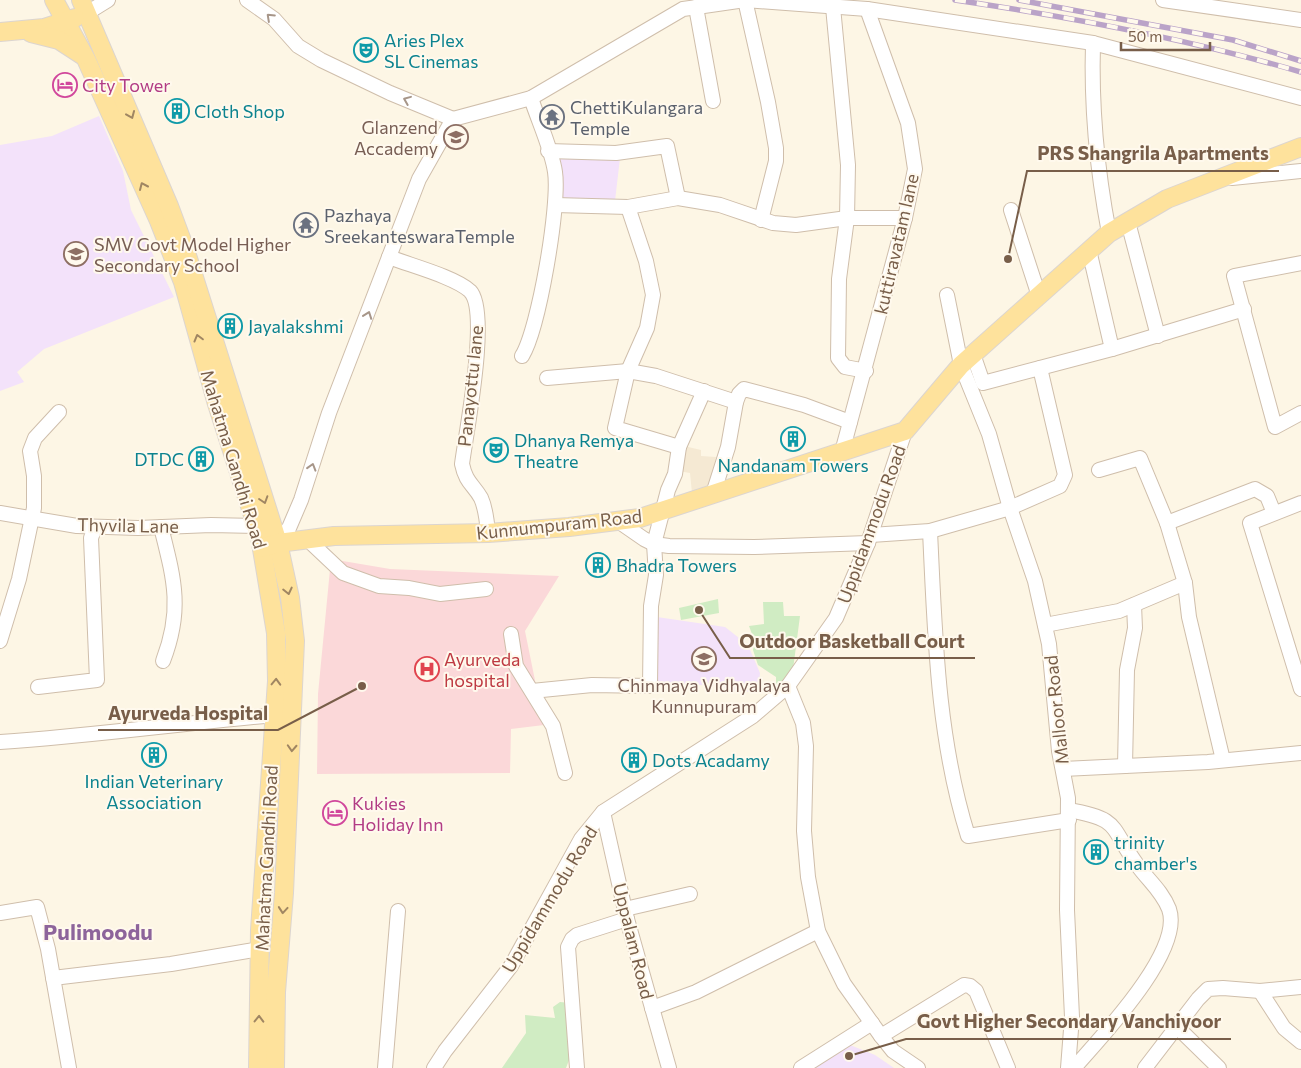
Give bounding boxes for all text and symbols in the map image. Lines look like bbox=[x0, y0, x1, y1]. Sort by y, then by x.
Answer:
one-way arrow bbox=[267, 14, 276, 23]
scale bar bbox=[1121, 20, 1210, 52]
text: 50 m bbox=[1128, 27, 1162, 45]
place label: Aries Plex SL Cinemas bbox=[384, 29, 478, 72]
theatre icon: Aries Plex SL Cinemas bbox=[353, 37, 379, 63]
hotel icon: City Tower bbox=[52, 72, 78, 98]
place label: City Tower bbox=[82, 74, 170, 96]
one-way arrow bbox=[404, 96, 412, 106]
place label: ChettiKulangara Temple bbox=[570, 96, 703, 139]
building icon: Cloth Shop bbox=[164, 98, 190, 124]
place label: Cloth Shop bbox=[194, 100, 285, 122]
temple icon: ChettiKulangara Temple bbox=[539, 104, 565, 130]
one-way arrow bbox=[124, 110, 135, 119]
place label: Glanzend Accademy bbox=[354, 116, 438, 159]
school or university icon: Glanzend Accademy bbox=[443, 124, 469, 150]
callout: PRS Shangrila Apartments bbox=[1027, 137, 1279, 171]
text: PRS Shangrila Apartments bbox=[1037, 141, 1269, 164]
street label: kuttiravatam lane bbox=[869, 172, 923, 316]
one-way arrow bbox=[138, 182, 149, 191]
place label: Pazhaya SreekanteswaraTemple bbox=[324, 204, 515, 247]
temple icon: Pazhaya SreekanteswaraTemple bbox=[293, 212, 319, 238]
place label: SMV Govt Model Higher Secondary School bbox=[94, 233, 291, 276]
school or university icon: SMV Govt Model Higher Secondary School bbox=[63, 241, 89, 267]
one-way arrow bbox=[362, 311, 372, 320]
building icon: Jayalakshmi bbox=[217, 313, 243, 339]
place label: Jayalakshmi bbox=[248, 315, 344, 337]
street label: Panayottu lane bbox=[453, 324, 487, 448]
one-way arrow bbox=[194, 335, 204, 343]
street label: Mahatma Gandhi Road bbox=[196, 367, 272, 551]
building icon: Nandanam Towers bbox=[780, 426, 806, 452]
place label: Dhanya Remya Theatre bbox=[514, 429, 634, 472]
theatre icon: Dhanya Remya Theatre bbox=[483, 437, 509, 463]
street label: Uppidammodu Road bbox=[832, 442, 910, 606]
building icon: DTDC bbox=[188, 446, 214, 472]
place label: DTDC bbox=[134, 448, 184, 470]
place label: Nandanam Towers bbox=[717, 454, 869, 476]
one-way arrow bbox=[306, 464, 316, 472]
one-way arrow bbox=[258, 495, 268, 504]
street label: Kunnumpuram Road bbox=[475, 504, 643, 544]
street label: Thyvila Lane bbox=[77, 513, 179, 537]
building icon: Bhadra Towers bbox=[585, 552, 611, 578]
place label: Bhadra Towers bbox=[616, 554, 737, 576]
one-way arrow bbox=[282, 586, 293, 595]
callout: Outdoor Basketball Court bbox=[730, 624, 975, 658]
text: Outdoor Basketball Court bbox=[739, 629, 965, 652]
school or university icon: Chinmaya Vidhyalaya Kunnupuram bbox=[691, 646, 717, 672]
place label: Ayurveda hospital bbox=[444, 648, 521, 691]
street label: Malloor Road bbox=[1039, 654, 1073, 766]
hospital icon: Ayurveda hospital bbox=[414, 656, 440, 682]
place label: Chinmaya Vidhyalaya Kunnupuram bbox=[618, 674, 790, 717]
one-way arrow bbox=[271, 678, 282, 686]
callout: Ayurveda Hospital bbox=[98, 696, 278, 730]
text: Ayurveda Hospital bbox=[108, 701, 268, 724]
building icon: Indian Veterinary Association bbox=[141, 742, 167, 768]
one-way arrow bbox=[286, 744, 297, 752]
building icon: Dots Acadamy bbox=[621, 747, 647, 773]
place label: Dots Acadamy bbox=[652, 749, 770, 771]
street label: Mahatma Gandhi Road bbox=[250, 765, 282, 951]
place label: Indian Veterinary Association bbox=[85, 770, 223, 813]
place label: Kukies Holiday Inn bbox=[352, 792, 443, 835]
hotel icon: Kukies Holiday Inn bbox=[322, 800, 348, 826]
street label: Uppidammodu Road bbox=[497, 822, 601, 976]
place label: trinity chamber's bbox=[1114, 831, 1198, 874]
building icon: trinity chamber's bbox=[1083, 839, 1109, 865]
street label: Uppalam Road bbox=[609, 881, 659, 1001]
one-way arrow bbox=[278, 906, 289, 914]
district label: Pulimoodu bbox=[43, 918, 153, 945]
callout: Govt Higher Secondary Vanchiyoor bbox=[906, 1005, 1231, 1039]
text: Govt Higher Secondary Vanchiyoor bbox=[917, 1009, 1222, 1032]
one-way arrow bbox=[254, 1015, 264, 1023]

